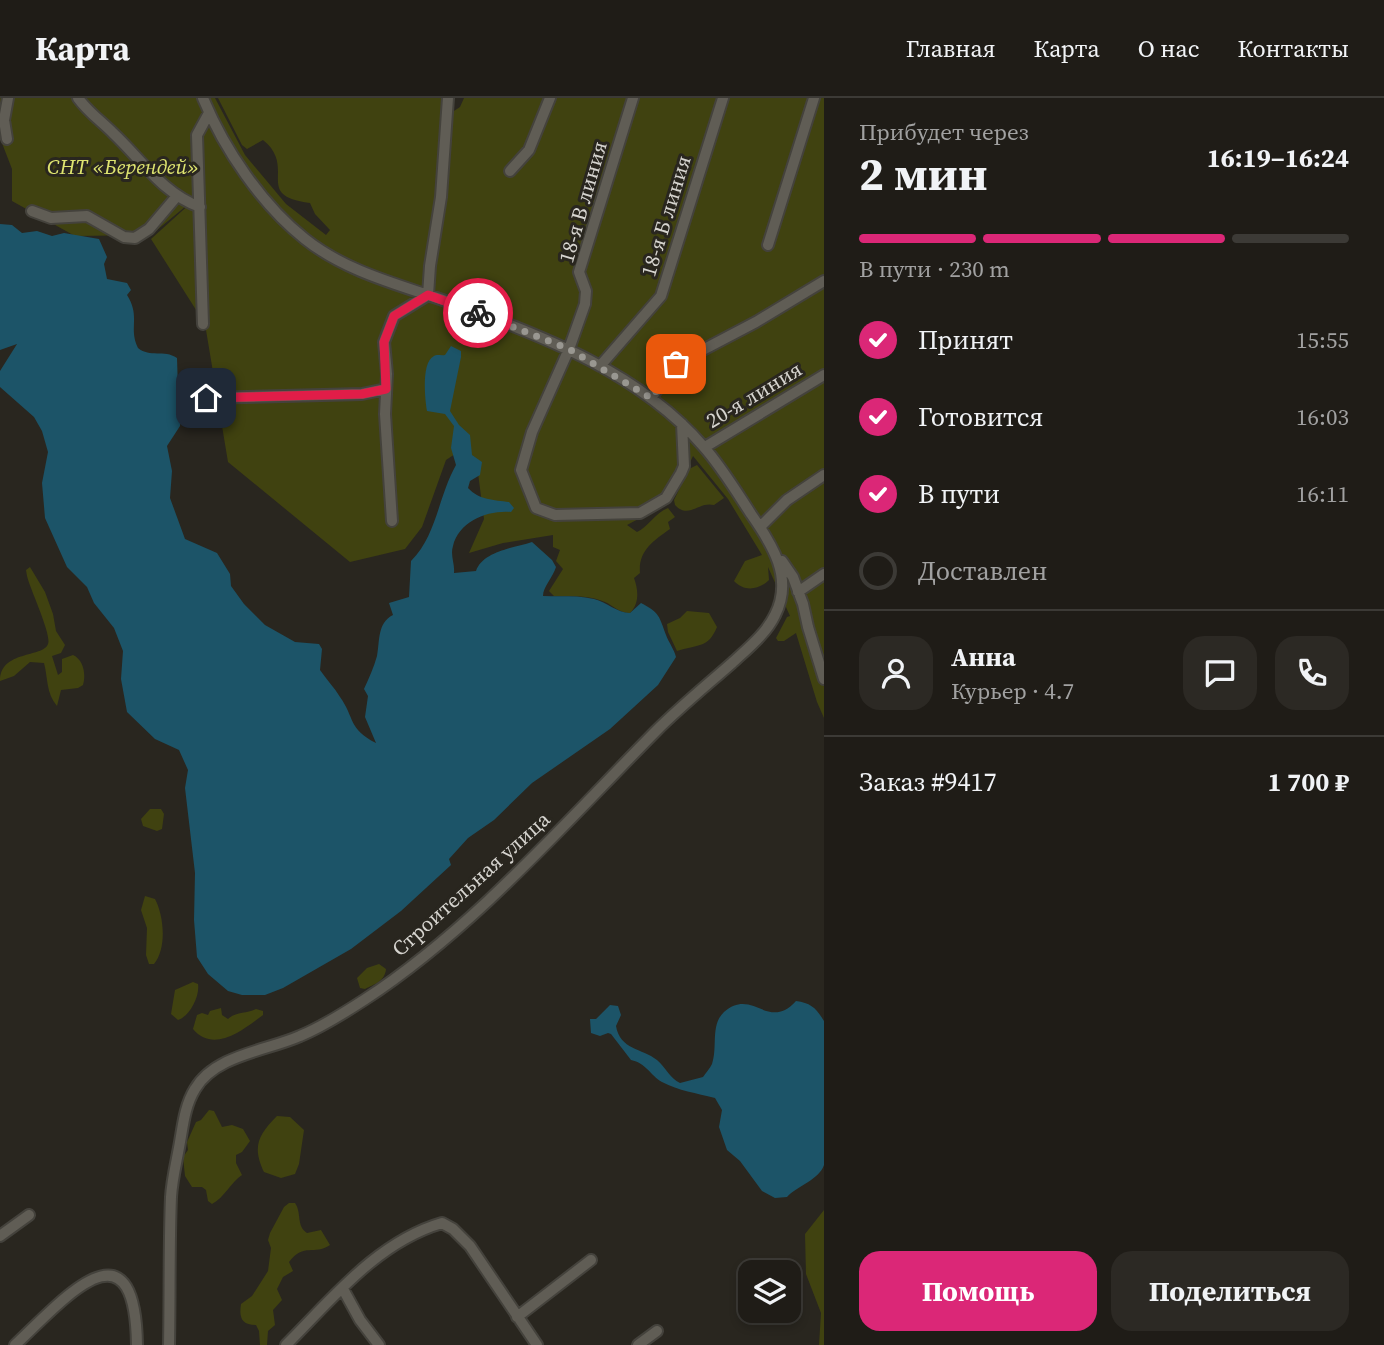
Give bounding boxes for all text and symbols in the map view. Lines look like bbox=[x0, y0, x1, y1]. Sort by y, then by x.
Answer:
text: Карта bbox=[35, 26, 130, 71]
text: Главная bbox=[906, 32, 995, 65]
text: Карта bbox=[1033, 32, 1100, 65]
text: О нас bbox=[1138, 32, 1199, 65]
text: Контакты bbox=[1237, 32, 1349, 65]
text: Прибудет через bbox=[859, 116, 1029, 148]
street label: 18-я В линия bbox=[551, 138, 614, 266]
text: 16:19–16:24 bbox=[1207, 140, 1349, 176]
text: 2 мин bbox=[859, 142, 988, 205]
park label: СНТ «Берендей» bbox=[47, 152, 199, 181]
street label: 18-я Б линия bbox=[633, 152, 698, 280]
text: В пути · 230 m bbox=[859, 253, 1010, 285]
courier bbox=[443, 278, 513, 348]
icon: bike bbox=[459, 294, 497, 332]
icon: check bbox=[859, 321, 897, 359]
text: Принят bbox=[918, 322, 1013, 358]
text: 15:55 bbox=[1296, 324, 1349, 356]
pin bbox=[646, 334, 706, 394]
icon: bag bbox=[657, 345, 695, 383]
street label: 20-я линия bbox=[700, 355, 807, 435]
pin bbox=[176, 368, 236, 428]
icon: home bbox=[187, 379, 225, 417]
icon: check bbox=[859, 398, 897, 436]
text: Готовится bbox=[918, 399, 1043, 435]
text: 16:03 bbox=[1296, 401, 1349, 433]
icon: check bbox=[859, 475, 897, 513]
text: В пути bbox=[918, 476, 1000, 512]
text: 16:11 bbox=[1296, 478, 1349, 510]
text: Доставлен bbox=[918, 553, 1047, 589]
button: person bbox=[859, 636, 933, 710]
button: chat bbox=[1183, 636, 1257, 710]
button: phone bbox=[1275, 636, 1349, 710]
text: Анна bbox=[951, 639, 1016, 675]
text: Курьер · 4.7 bbox=[951, 675, 1074, 707]
text: Заказ #9417 bbox=[859, 764, 997, 800]
text: 1 700 ₽ bbox=[1267, 764, 1349, 800]
street label: Строительная улица bbox=[385, 804, 556, 963]
button: Помощь bbox=[859, 1251, 1097, 1331]
button: Поделиться bbox=[1111, 1251, 1349, 1331]
map controls bbox=[738, 1260, 801, 1323]
button: layers bbox=[738, 1260, 801, 1323]

